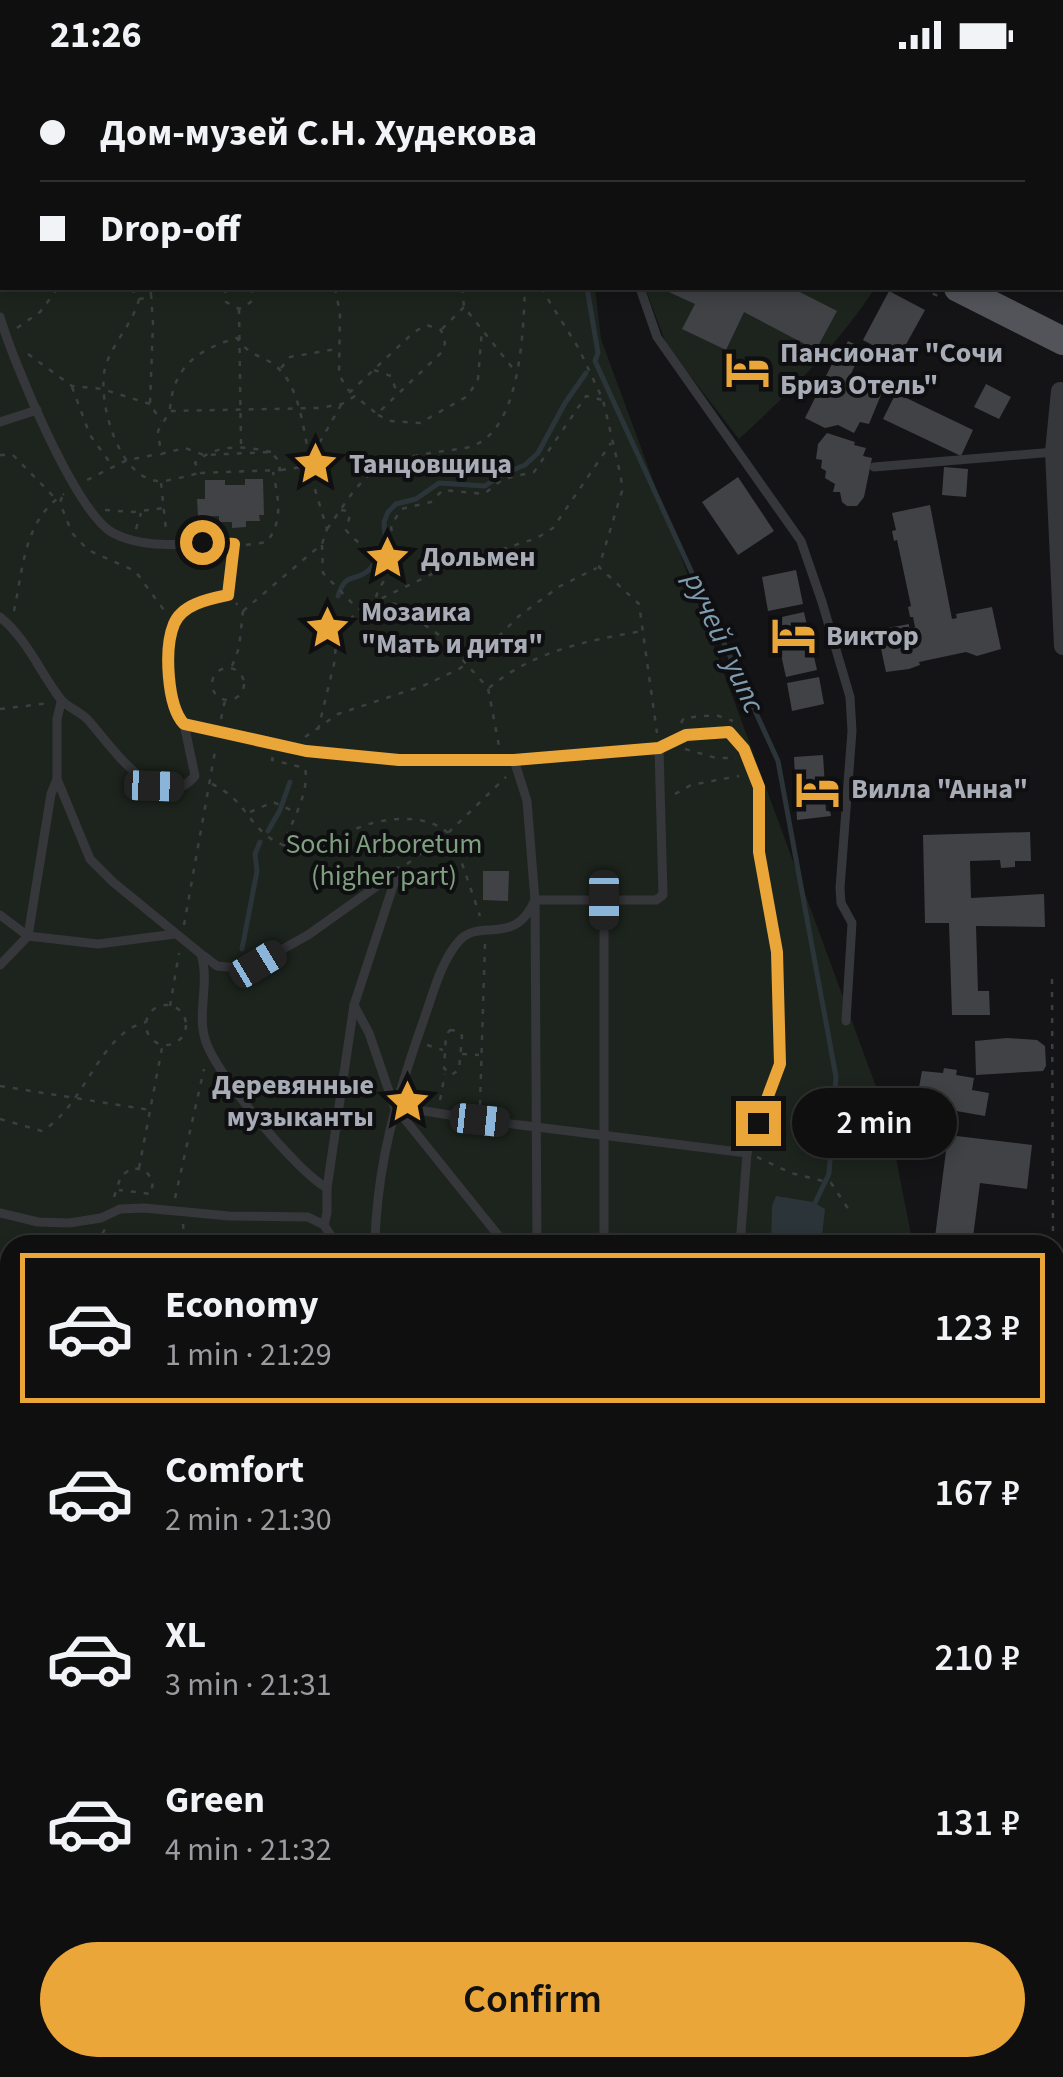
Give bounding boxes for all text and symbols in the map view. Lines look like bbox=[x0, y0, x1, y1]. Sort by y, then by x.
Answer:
text: 21:26 bbox=[50, 8, 142, 62]
text: Дом-музей С.Н. Худекова bbox=[100, 106, 537, 160]
text: Drop-off bbox=[100, 202, 240, 256]
place label: Пансионат "Сочи Бриз Отель" bbox=[780, 333, 1003, 405]
hotel icon: Пансионат "Сочи Бриз Отель" bbox=[723, 345, 771, 393]
place icon: Танцовщица bbox=[292, 440, 340, 488]
place label: Танцовщица bbox=[349, 444, 512, 484]
route start bbox=[180, 520, 225, 565]
place icon: Дольмен bbox=[364, 533, 412, 581]
place label: Дольмен bbox=[421, 537, 536, 577]
water label: ручей Гуипс bbox=[672, 564, 776, 722]
place label: Мозаика "Мать и дитя" bbox=[361, 592, 543, 664]
place icon: Мозаика "Мать и дитя" bbox=[304, 604, 352, 652]
hotel icon: Виктор bbox=[769, 612, 817, 660]
place label: Виктор bbox=[826, 616, 919, 656]
hotel icon: Вилла "Анна" bbox=[794, 765, 842, 813]
place label: Вилла "Анна" bbox=[851, 769, 1028, 809]
car bbox=[123, 770, 185, 802]
park label: Sochi Arboretum (higher part) bbox=[285, 824, 483, 896]
car bbox=[589, 870, 619, 930]
car bbox=[225, 936, 291, 992]
place label: Деревянные музыканты bbox=[212, 1065, 374, 1137]
place icon: Деревянные музыканты bbox=[383, 1077, 431, 1125]
callout: 2 min bbox=[793, 1088, 958, 1158]
text: 2 min bbox=[836, 1100, 913, 1146]
route end bbox=[736, 1101, 781, 1146]
car bbox=[449, 1102, 511, 1138]
text: Economy bbox=[165, 1278, 318, 1332]
icon: car bbox=[45, 1283, 135, 1373]
text: 123 ₽ bbox=[934, 1301, 1020, 1355]
text: 1 min · 21:29 bbox=[165, 1332, 332, 1378]
text: Comfort bbox=[165, 1443, 304, 1497]
icon: car bbox=[45, 1448, 135, 1538]
text: 167 ₽ bbox=[934, 1466, 1020, 1520]
text: 2 min · 21:30 bbox=[165, 1497, 332, 1543]
text: XL bbox=[165, 1608, 206, 1662]
icon: car bbox=[45, 1613, 135, 1703]
text: 210 ₽ bbox=[934, 1631, 1020, 1685]
text: 3 min · 21:31 bbox=[165, 1662, 332, 1708]
text: Green bbox=[165, 1773, 265, 1827]
icon: car bbox=[45, 1778, 135, 1868]
text: 131 ₽ bbox=[934, 1796, 1020, 1850]
text: 4 min · 21:32 bbox=[165, 1827, 332, 1873]
button: Confirm bbox=[40, 1942, 1025, 2057]

